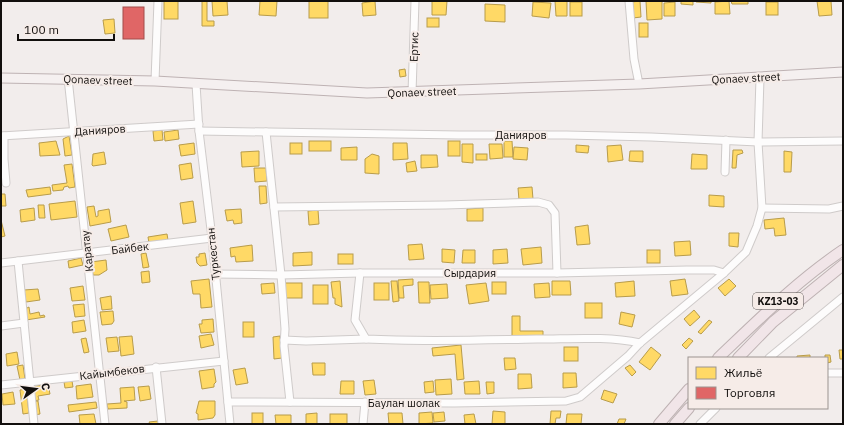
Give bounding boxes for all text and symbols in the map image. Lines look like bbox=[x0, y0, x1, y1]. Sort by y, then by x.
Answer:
scale bar bbox=[18, 16, 114, 42]
text: 100 m bbox=[24, 22, 59, 37]
street label: Ертис bbox=[406, 31, 422, 62]
street label: Qonaev street bbox=[711, 69, 781, 87]
street label: Qonaev street bbox=[63, 72, 133, 88]
street label: Qonaev street bbox=[387, 84, 457, 100]
street label: Данияров bbox=[74, 121, 126, 139]
street label: Данияров bbox=[495, 128, 547, 142]
street label: Туркестан bbox=[203, 227, 223, 281]
street label: Каратау bbox=[78, 229, 96, 272]
street label: Байбек bbox=[110, 239, 150, 257]
street label: Сырдария bbox=[444, 266, 496, 280]
road number: KZ13-03 bbox=[753, 293, 803, 309]
legend bbox=[688, 357, 828, 409]
street label: Кайымбеков bbox=[79, 361, 145, 383]
text: Жильё bbox=[724, 365, 763, 380]
north arrow bbox=[16, 369, 56, 409]
text: С bbox=[38, 381, 53, 392]
text: Торговля bbox=[724, 385, 775, 400]
street label: Баулан шолак bbox=[368, 396, 440, 410]

